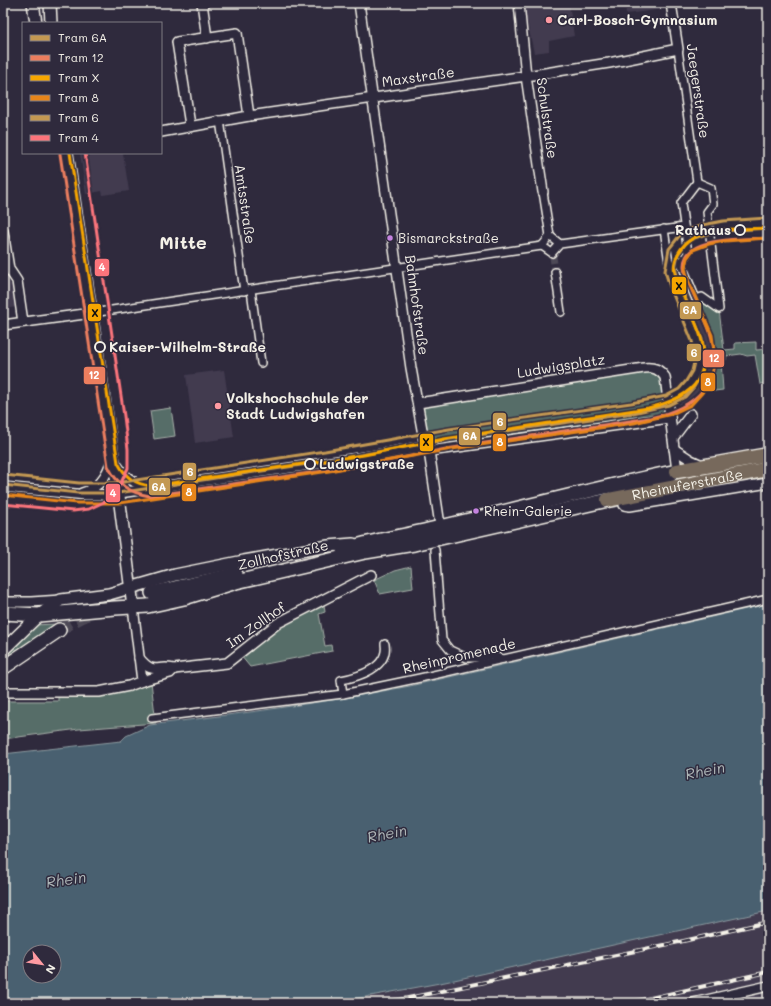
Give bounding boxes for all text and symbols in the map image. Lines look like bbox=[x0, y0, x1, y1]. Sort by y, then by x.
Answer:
place label: Carl-Bosch-Gymnasium bbox=[557, 10, 717, 29]
marker: Carl-Bosch-Gymnasium bbox=[544, 15, 554, 25]
legend bbox=[22, 22, 162, 154]
text: Tram 6A bbox=[58, 29, 107, 45]
street label: Jaegerstraße bbox=[682, 42, 715, 139]
text: Tram 12 bbox=[58, 49, 104, 65]
street label: Maxstraße bbox=[380, 62, 456, 91]
text: Tram X bbox=[58, 69, 100, 85]
street label: Schulstraße bbox=[532, 76, 563, 160]
text: Tram 8 bbox=[58, 89, 99, 105]
text: Tram 6 bbox=[58, 109, 99, 125]
text: Tram 4 bbox=[58, 129, 99, 145]
street label: Amtsstraße bbox=[231, 163, 260, 245]
place label: Rathaus bbox=[675, 220, 731, 239]
marker: Rathaus bbox=[734, 224, 746, 236]
place label: Bismarckstraße bbox=[398, 229, 499, 246]
district label: Mitte bbox=[159, 230, 207, 254]
marker: Bismarckstraße bbox=[385, 233, 395, 243]
street label: Bahnhofstraße bbox=[401, 254, 434, 356]
line badge: 4 bbox=[94, 258, 110, 277]
text: 4 bbox=[99, 259, 106, 274]
line badge: X bbox=[671, 276, 687, 295]
text: X bbox=[675, 278, 683, 293]
line badge: 6A bbox=[679, 301, 702, 320]
text: 6A bbox=[683, 302, 697, 317]
line badge: X bbox=[87, 303, 102, 322]
text: X bbox=[91, 305, 99, 320]
place label: Kaiser-Wilhelm-Straße bbox=[109, 337, 266, 356]
marker: Kaiser-Wilhelm-Straße bbox=[94, 341, 106, 353]
line badge: 6 bbox=[686, 343, 702, 362]
text: 6 bbox=[691, 345, 698, 360]
street label: Ludwigsplatz bbox=[516, 349, 606, 382]
line badge: 12 bbox=[702, 349, 725, 368]
text: 12 bbox=[708, 350, 720, 365]
line badge: 12 bbox=[83, 366, 106, 385]
text: 12 bbox=[88, 367, 100, 382]
line badge: 8 bbox=[700, 372, 716, 392]
text: 8 bbox=[705, 374, 712, 389]
place label: Volkshochschule der Stadt Ludwigshafen bbox=[226, 388, 369, 423]
marker: Volkshochschule der Stadt Ludwigshafen bbox=[213, 401, 223, 411]
line badge: 6 bbox=[492, 412, 507, 431]
text: 6 bbox=[497, 414, 504, 429]
line badge: 6A bbox=[458, 427, 481, 446]
text: 6A bbox=[463, 428, 477, 443]
line badge: X bbox=[419, 433, 434, 452]
line badge: 8 bbox=[492, 433, 507, 452]
text: X bbox=[422, 434, 430, 449]
text: 8 bbox=[497, 434, 504, 449]
place label: Ludwigstraße bbox=[319, 454, 414, 473]
marker: Ludwigstraße bbox=[304, 458, 316, 470]
line badge: 6 bbox=[182, 462, 197, 481]
text: 6 bbox=[187, 464, 194, 479]
street label: Rheinuferstraße bbox=[630, 464, 745, 504]
line badge: 6A bbox=[148, 477, 171, 496]
text: 6A bbox=[152, 479, 166, 494]
line badge: 4 bbox=[105, 483, 121, 503]
line badge: 8 bbox=[181, 483, 197, 502]
text: 8 bbox=[186, 484, 193, 499]
text: 4 bbox=[110, 485, 117, 500]
place label: Rhein-Galerie bbox=[484, 502, 572, 519]
marker: Rhein-Galerie bbox=[471, 506, 481, 516]
street label: Zollhofstraße bbox=[236, 535, 330, 574]
street label: Im Zollhof bbox=[222, 597, 290, 652]
street label: Rheinpromenade bbox=[401, 633, 517, 678]
water label: Rhein bbox=[683, 756, 726, 784]
water label: Rhein bbox=[365, 819, 408, 847]
water label: Rhein bbox=[45, 866, 87, 892]
north arrow bbox=[22, 944, 62, 984]
text: N bbox=[43, 962, 60, 977]

